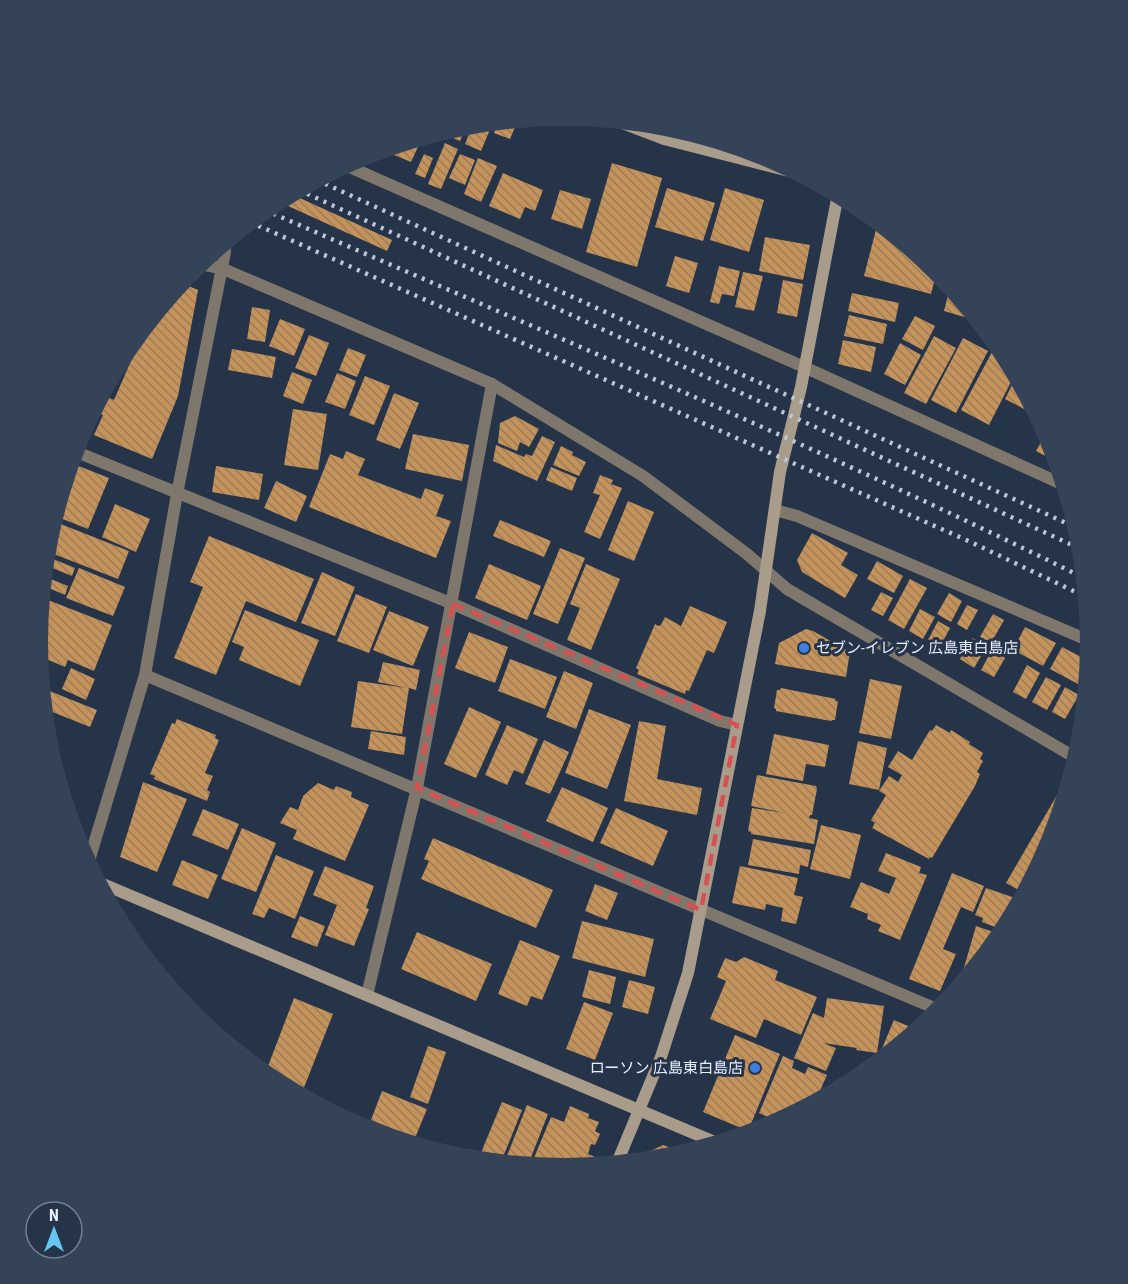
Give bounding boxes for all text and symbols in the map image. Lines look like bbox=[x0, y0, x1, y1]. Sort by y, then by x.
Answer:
place label: セブン-イレブン 広島東白島店 bbox=[816, 639, 1018, 657]
marker: セブン-イレブン 広島東白島店 bbox=[797, 641, 811, 655]
place label: ローソン 広島東白島店 bbox=[590, 1059, 743, 1077]
marker: ローソン 広島東白島店 bbox=[748, 1061, 762, 1075]
north arrow bbox=[24, 1200, 84, 1260]
text: N bbox=[49, 1206, 59, 1225]

